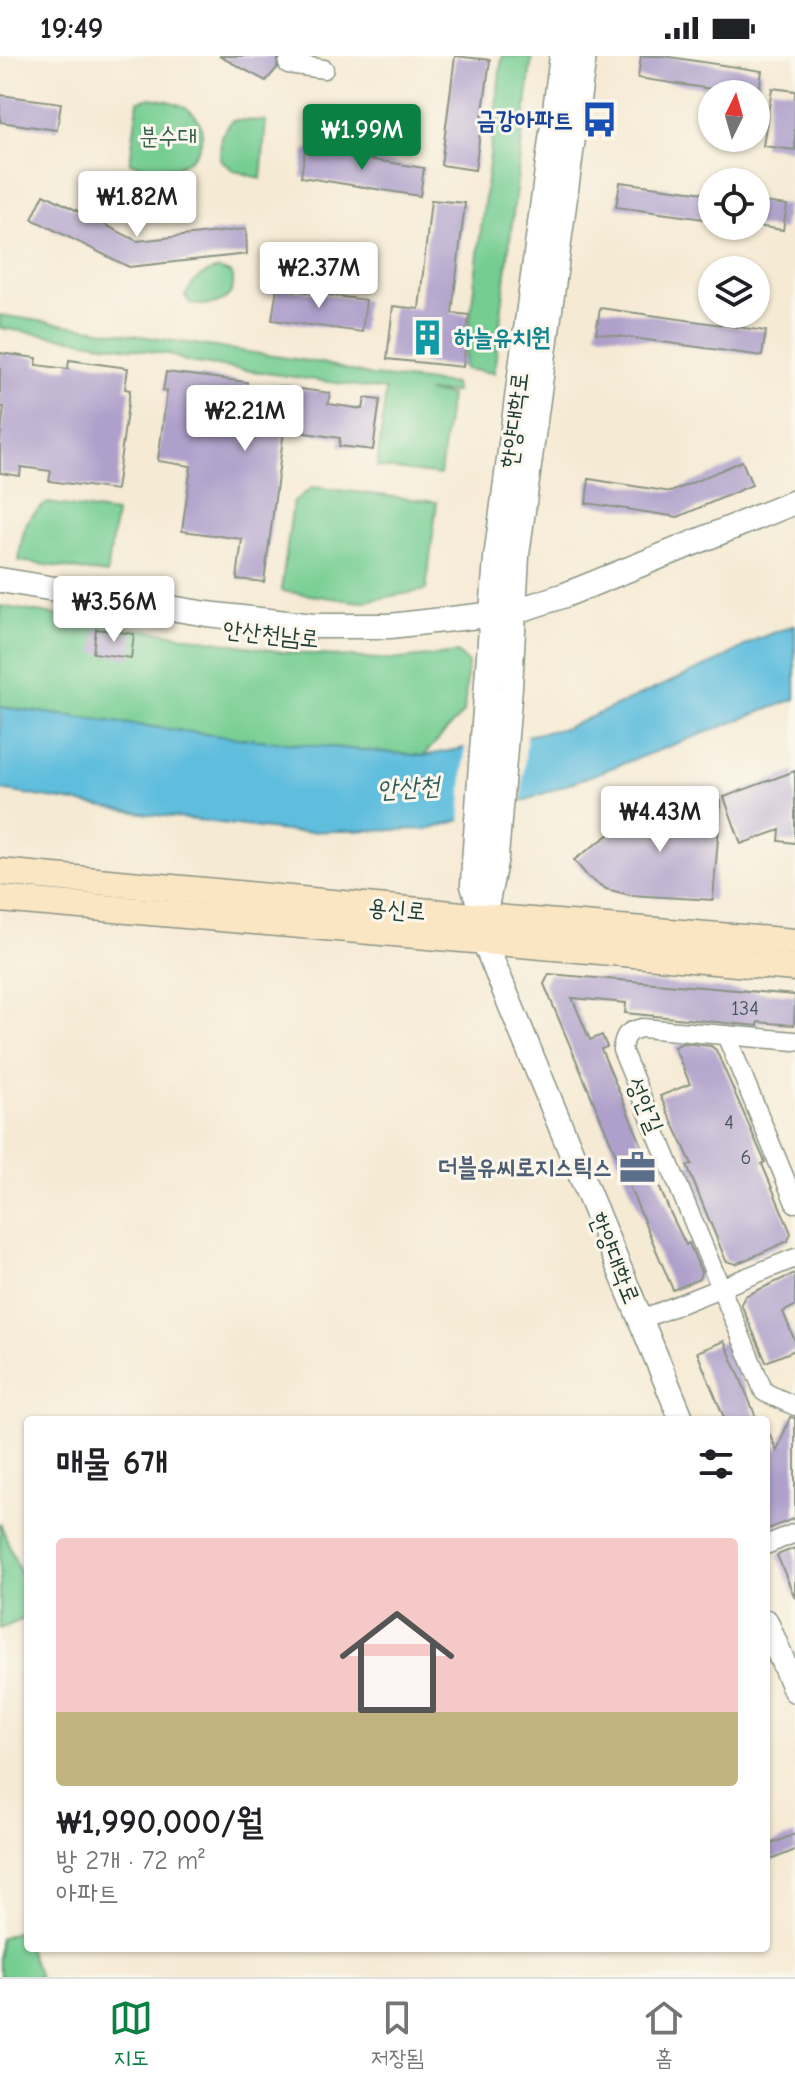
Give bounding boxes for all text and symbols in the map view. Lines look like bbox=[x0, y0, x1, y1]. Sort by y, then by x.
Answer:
text: 19:49 bbox=[40, 11, 103, 46]
north arrow bbox=[698, 80, 770, 152]
map controls bbox=[698, 80, 770, 328]
bus stop icon: 금강아파트 bbox=[580, 101, 618, 139]
pin: ₩1.99M bbox=[297, 104, 427, 172]
place label: 금강아파트 bbox=[476, 106, 573, 134]
text: ₩1.99M bbox=[321, 115, 403, 145]
park label: 분수대 bbox=[139, 122, 197, 150]
button: locate bbox=[698, 168, 770, 240]
pin: ₩1.82M bbox=[72, 171, 202, 239]
text: ₩1.82M bbox=[96, 182, 178, 212]
pin: ₩2.37M bbox=[254, 242, 384, 310]
text: ₩2.37M bbox=[278, 253, 360, 283]
button: layers bbox=[698, 256, 770, 328]
building icon: 하늘유치원 bbox=[409, 318, 447, 356]
place label: 하늘유치원 bbox=[454, 323, 551, 351]
street label: 한양대학로 bbox=[494, 370, 534, 470]
pin: ₩2.21M bbox=[180, 385, 310, 453]
text: ₩2.21M bbox=[204, 396, 286, 426]
pin: ₩3.56M bbox=[49, 576, 179, 644]
text: ₩3.56M bbox=[71, 587, 157, 617]
street label: 안산천남로 bbox=[222, 615, 320, 653]
water label: 안산천 bbox=[376, 771, 443, 805]
pin: ₩4.43M bbox=[595, 786, 725, 854]
text: ₩4.43M bbox=[619, 797, 701, 827]
street label: 용신로 bbox=[367, 893, 427, 925]
house number: 134 bbox=[731, 997, 759, 1020]
street label: 성안길 bbox=[621, 1073, 669, 1137]
house number: 4 bbox=[724, 1111, 734, 1134]
house number: 6 bbox=[741, 1146, 751, 1169]
office icon: 더블유씨로지스틱스 bbox=[619, 1148, 657, 1186]
place label: 더블유씨로지스틱스 bbox=[438, 1153, 612, 1181]
street label: 한양대학로 bbox=[584, 1208, 646, 1308]
icon: filters bbox=[694, 1442, 738, 1486]
text: 매물 6개 bbox=[56, 1443, 168, 1483]
icon: home bbox=[325, 1590, 469, 1734]
text: ₩1,990,000/월 bbox=[56, 1802, 263, 1842]
text: 방 2개 · 72 m² bbox=[56, 1846, 205, 1876]
text: 아파트 bbox=[56, 1879, 119, 1909]
tab: 지도 bbox=[109, 1996, 153, 2072]
tab: 저장됨 bbox=[371, 1996, 424, 2072]
tab: 홈 bbox=[642, 1996, 686, 2072]

